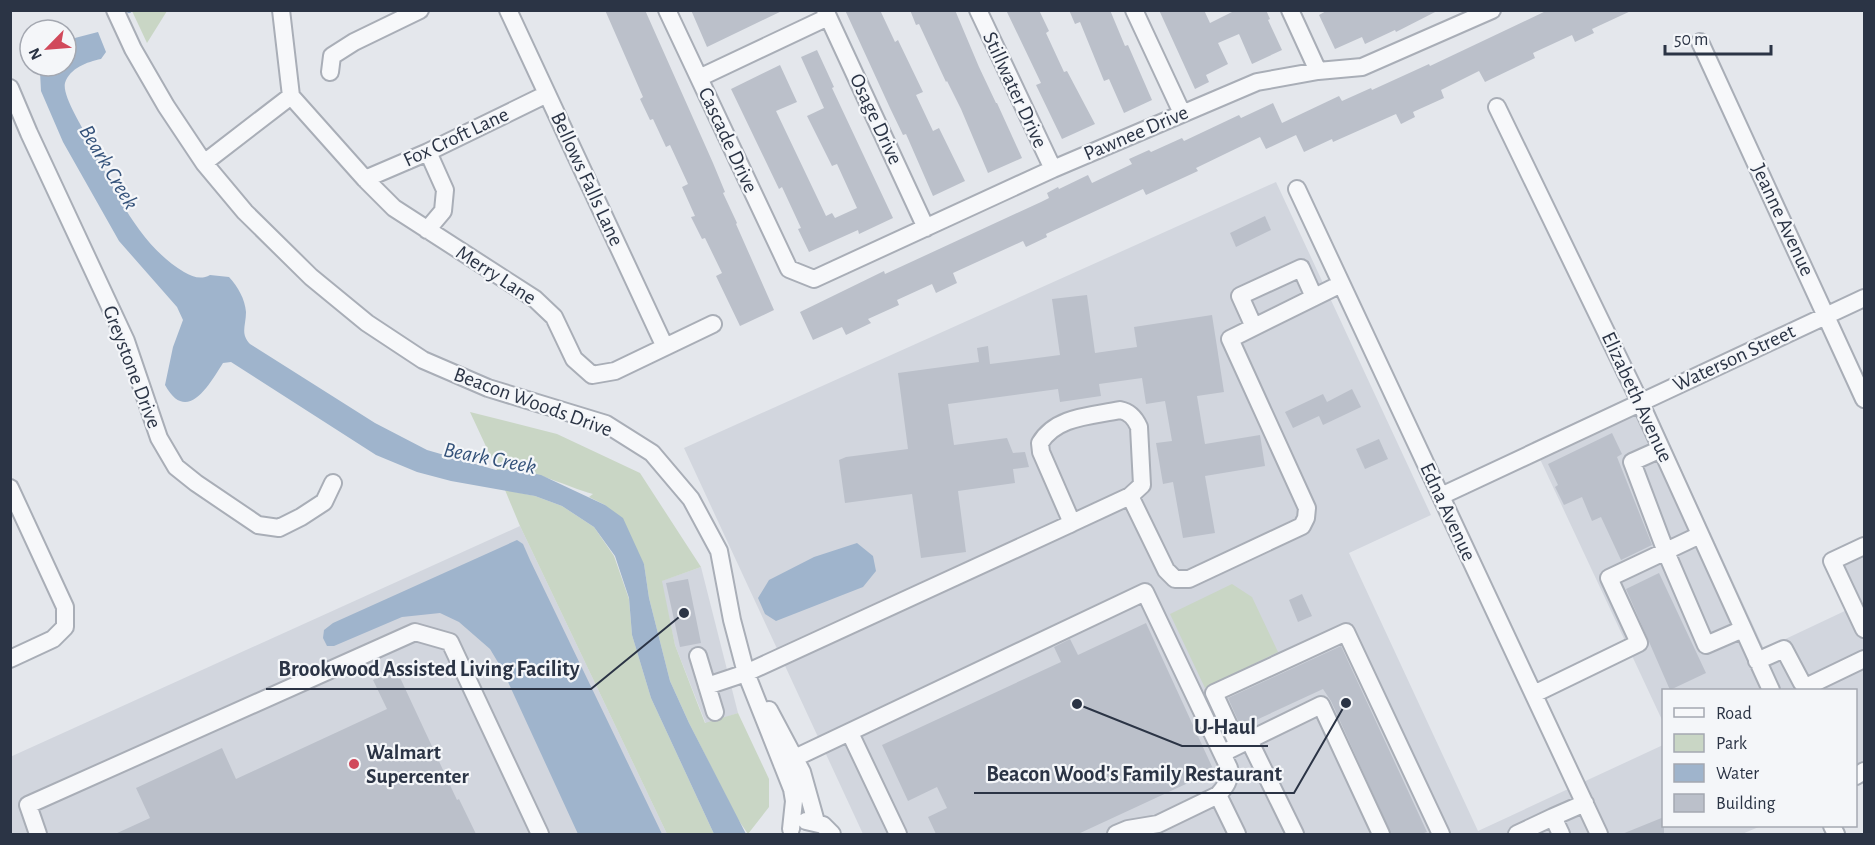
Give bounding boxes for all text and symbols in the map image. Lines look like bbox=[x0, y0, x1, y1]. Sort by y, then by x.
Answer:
north arrow bbox=[18, 18, 78, 78]
scale bar bbox=[1665, 18, 1772, 56]
street label: Stillwater Drive bbox=[979, 29, 1051, 151]
text: 50 m bbox=[1674, 31, 1708, 49]
text: N bbox=[26, 45, 45, 62]
street label: Osage Drive bbox=[846, 70, 906, 168]
street label: Cascade Drive bbox=[694, 84, 762, 196]
street label: Pawnee Drive bbox=[1081, 102, 1191, 164]
street label: Fox Croft Lane bbox=[400, 103, 512, 171]
street label: Bellows Falls Lane bbox=[547, 109, 627, 249]
water label: Beark Creek bbox=[75, 121, 143, 213]
street label: Jeanne Avenue bbox=[1748, 161, 1818, 279]
street label: Merry Lane bbox=[452, 241, 540, 309]
street label: Greystone Drive bbox=[99, 303, 165, 431]
street label: Waterson Street bbox=[1670, 321, 1798, 395]
street label: Elizabeth Avenue bbox=[1598, 328, 1676, 466]
street label: Beacon Woods Drive bbox=[451, 364, 615, 440]
water label: Beark Creek bbox=[442, 438, 538, 478]
street label: Edna Avenue bbox=[1416, 460, 1480, 564]
callout: Brookwood Assisted Living Facility bbox=[266, 649, 591, 689]
text: Brookwood Assisted Living Facility bbox=[278, 658, 580, 681]
legend bbox=[1662, 689, 1857, 827]
text: Road bbox=[1716, 705, 1752, 723]
callout: U-Haul bbox=[1182, 706, 1268, 746]
text: U-Haul bbox=[1194, 716, 1256, 738]
text: Park bbox=[1716, 735, 1748, 753]
place label: Walmart Supercenter bbox=[366, 742, 469, 787]
callout: Beacon Wood's Family Restaurant bbox=[974, 753, 1294, 793]
marker: Walmart Supercenter bbox=[347, 757, 361, 771]
text: Beacon Wood's Family Restaurant bbox=[986, 763, 1282, 786]
text: Water bbox=[1716, 765, 1759, 783]
text: Building bbox=[1716, 795, 1776, 813]

